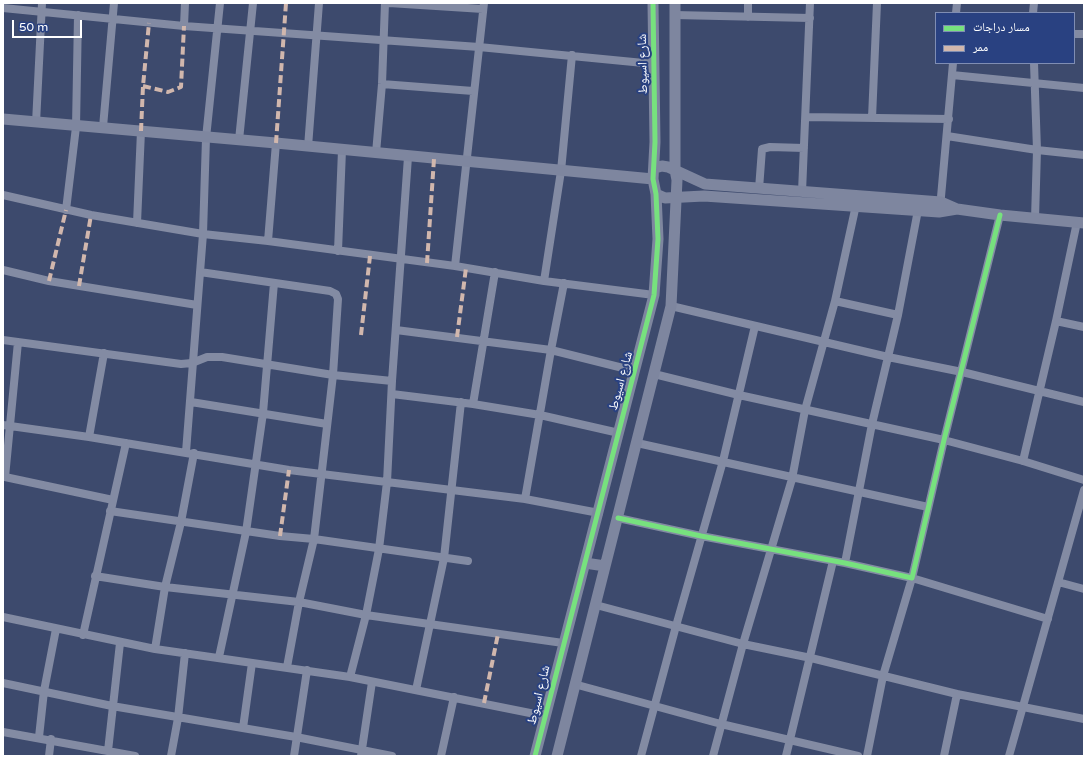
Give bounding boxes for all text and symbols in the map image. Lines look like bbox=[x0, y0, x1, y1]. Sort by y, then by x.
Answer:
scale bar bbox=[14, 12, 84, 38]
legend bbox=[935, 12, 1075, 64]
text: 50 m bbox=[19, 20, 48, 34]
text: مسار دراجات bbox=[973, 20, 1030, 34]
street label: شارع اسيوط bbox=[635, 34, 651, 94]
text: ممر bbox=[973, 40, 988, 54]
street label: شارع اسيوط bbox=[606, 350, 636, 412]
street label: شارع اسيوط bbox=[524, 664, 554, 726]

